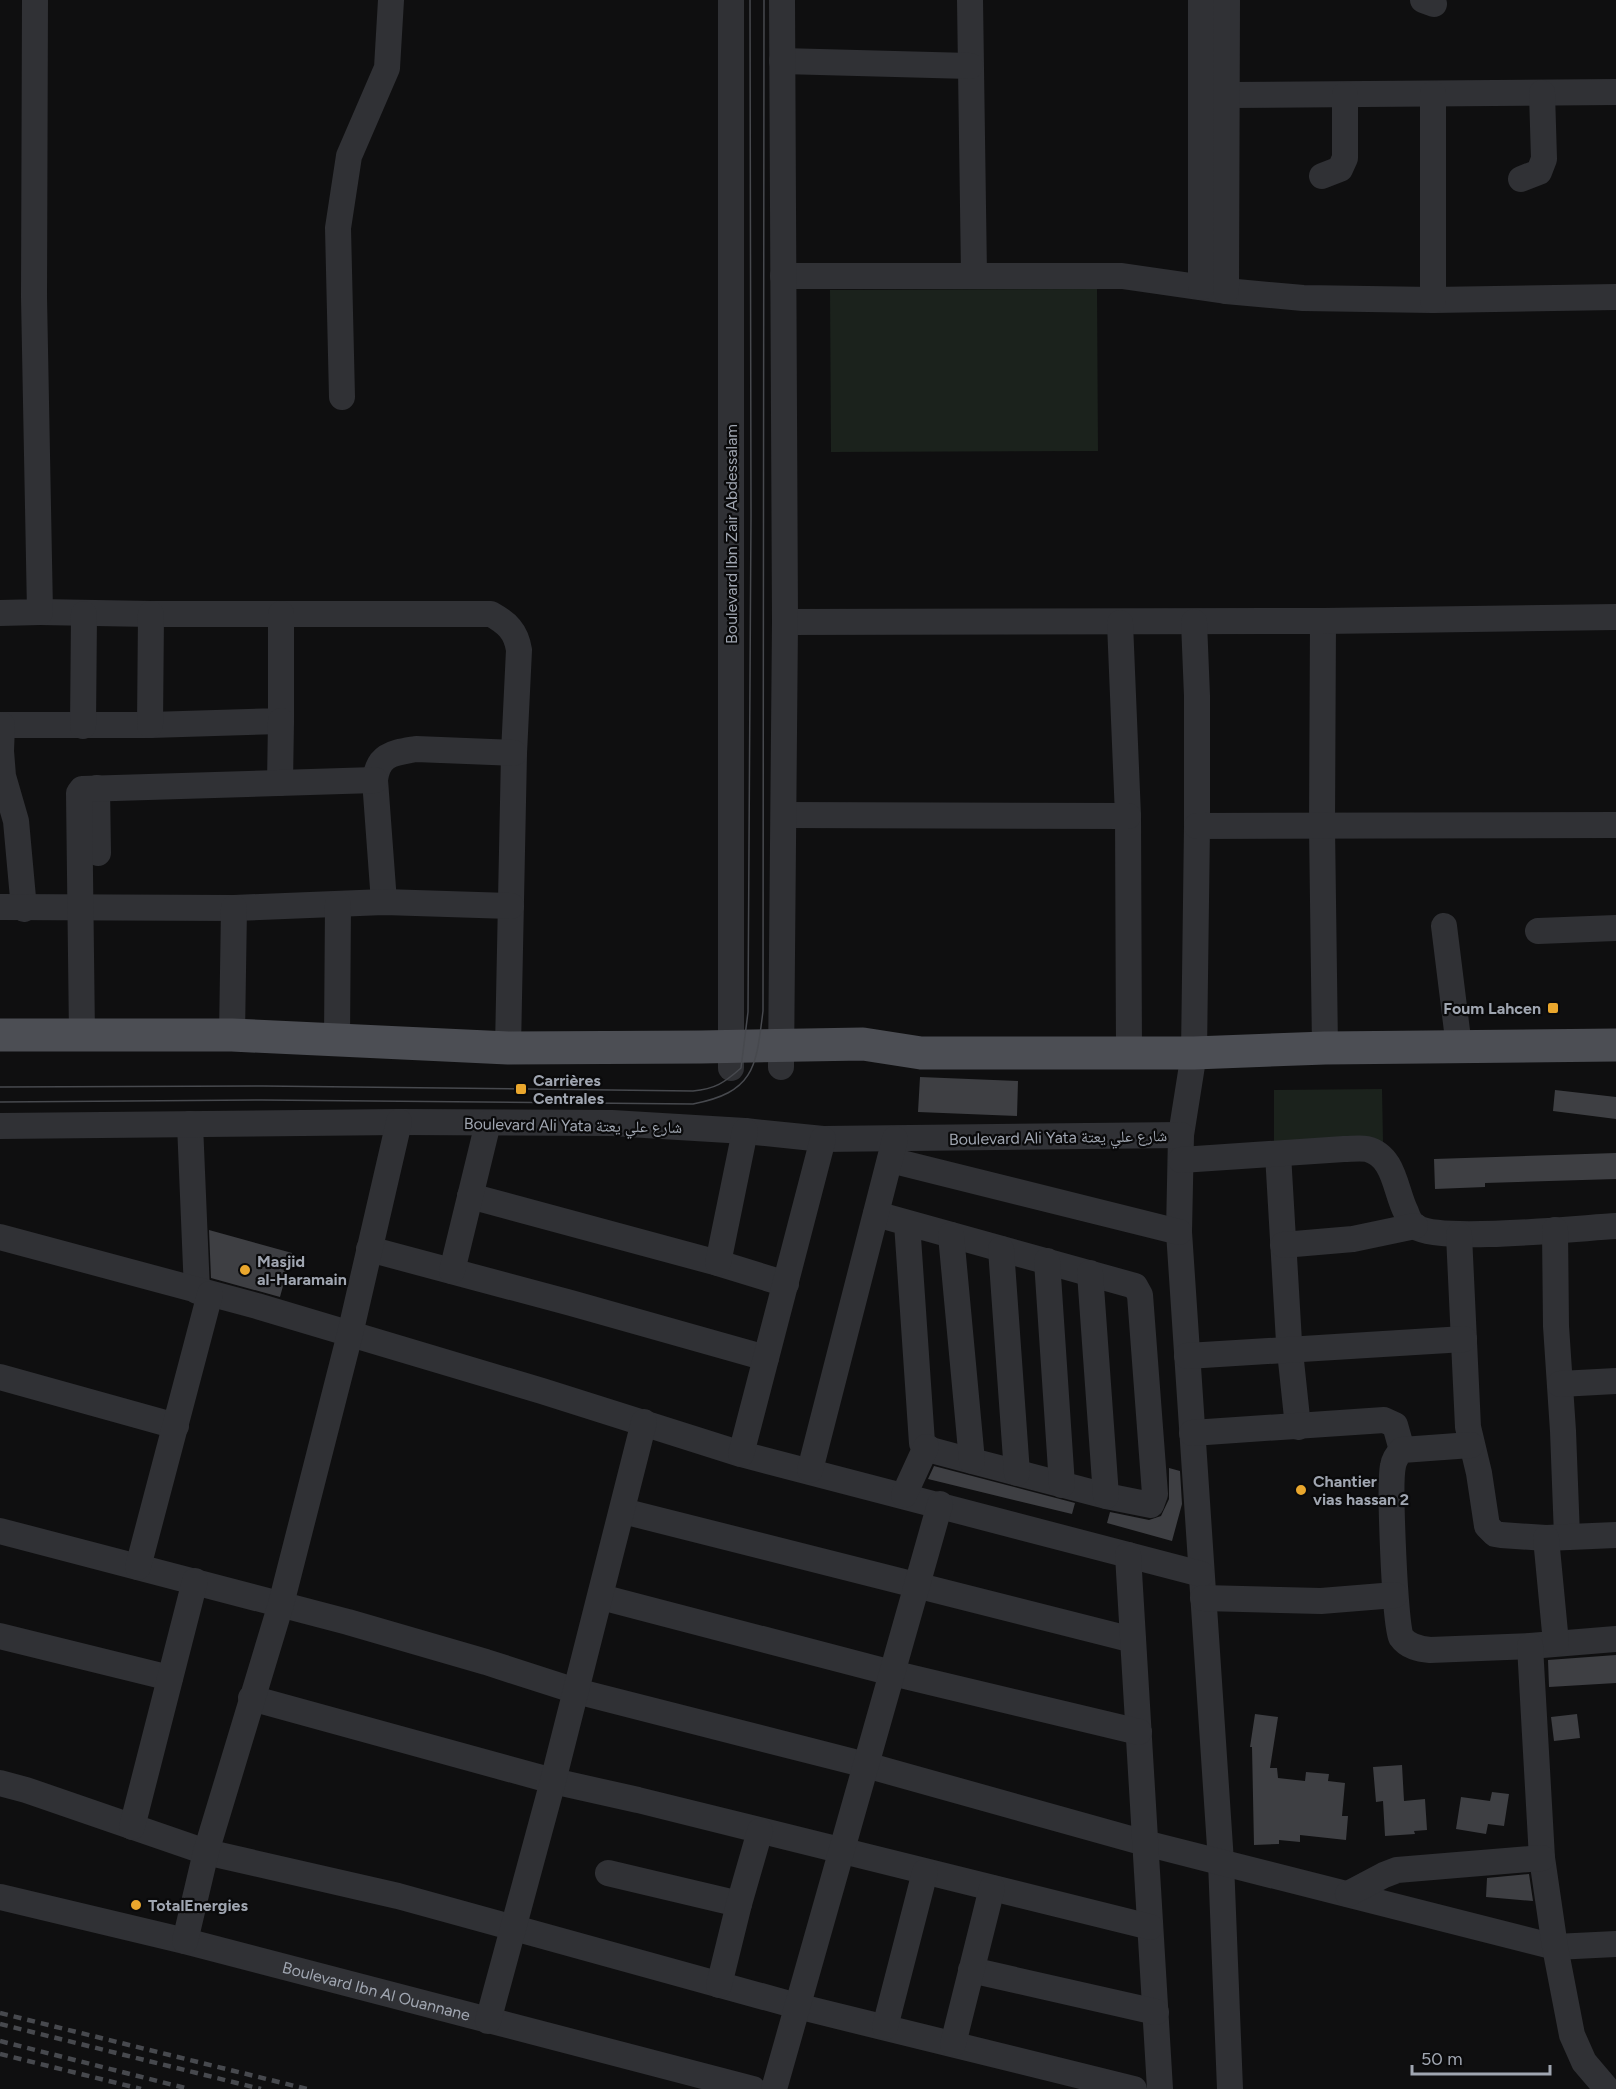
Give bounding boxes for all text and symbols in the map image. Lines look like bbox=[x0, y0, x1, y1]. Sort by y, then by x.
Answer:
street label: Boulevard Ibn Zair Abdessalam bbox=[722, 424, 741, 644]
place label: Foum Lahcen bbox=[1443, 999, 1541, 1018]
marker: Foum Lahcen bbox=[1546, 1001, 1560, 1015]
place label: Carrières Centrales bbox=[533, 1071, 604, 1108]
marker: Carrières Centrales bbox=[514, 1082, 528, 1096]
street label: Boulevard Ali Yata شارع علي يعتة bbox=[464, 1114, 682, 1140]
street label: Boulevard Ali Yata شارع علي يعتة bbox=[949, 1126, 1167, 1152]
place label: Masjid al-Haramain bbox=[257, 1252, 347, 1289]
marker: Masjid al-Haramain bbox=[238, 1263, 252, 1277]
place label: Chantier vias hassan 2 bbox=[1313, 1472, 1409, 1509]
marker: Chantier vias hassan 2 bbox=[1294, 1483, 1308, 1497]
place label: TotalEnergies bbox=[148, 1896, 248, 1915]
marker: TotalEnergies bbox=[129, 1898, 143, 1912]
street label: Boulevard Ibn Al Ouannane bbox=[280, 1958, 473, 2025]
scale bar bbox=[1412, 2038, 1550, 2076]
text: 50 m bbox=[1421, 2048, 1463, 2070]

